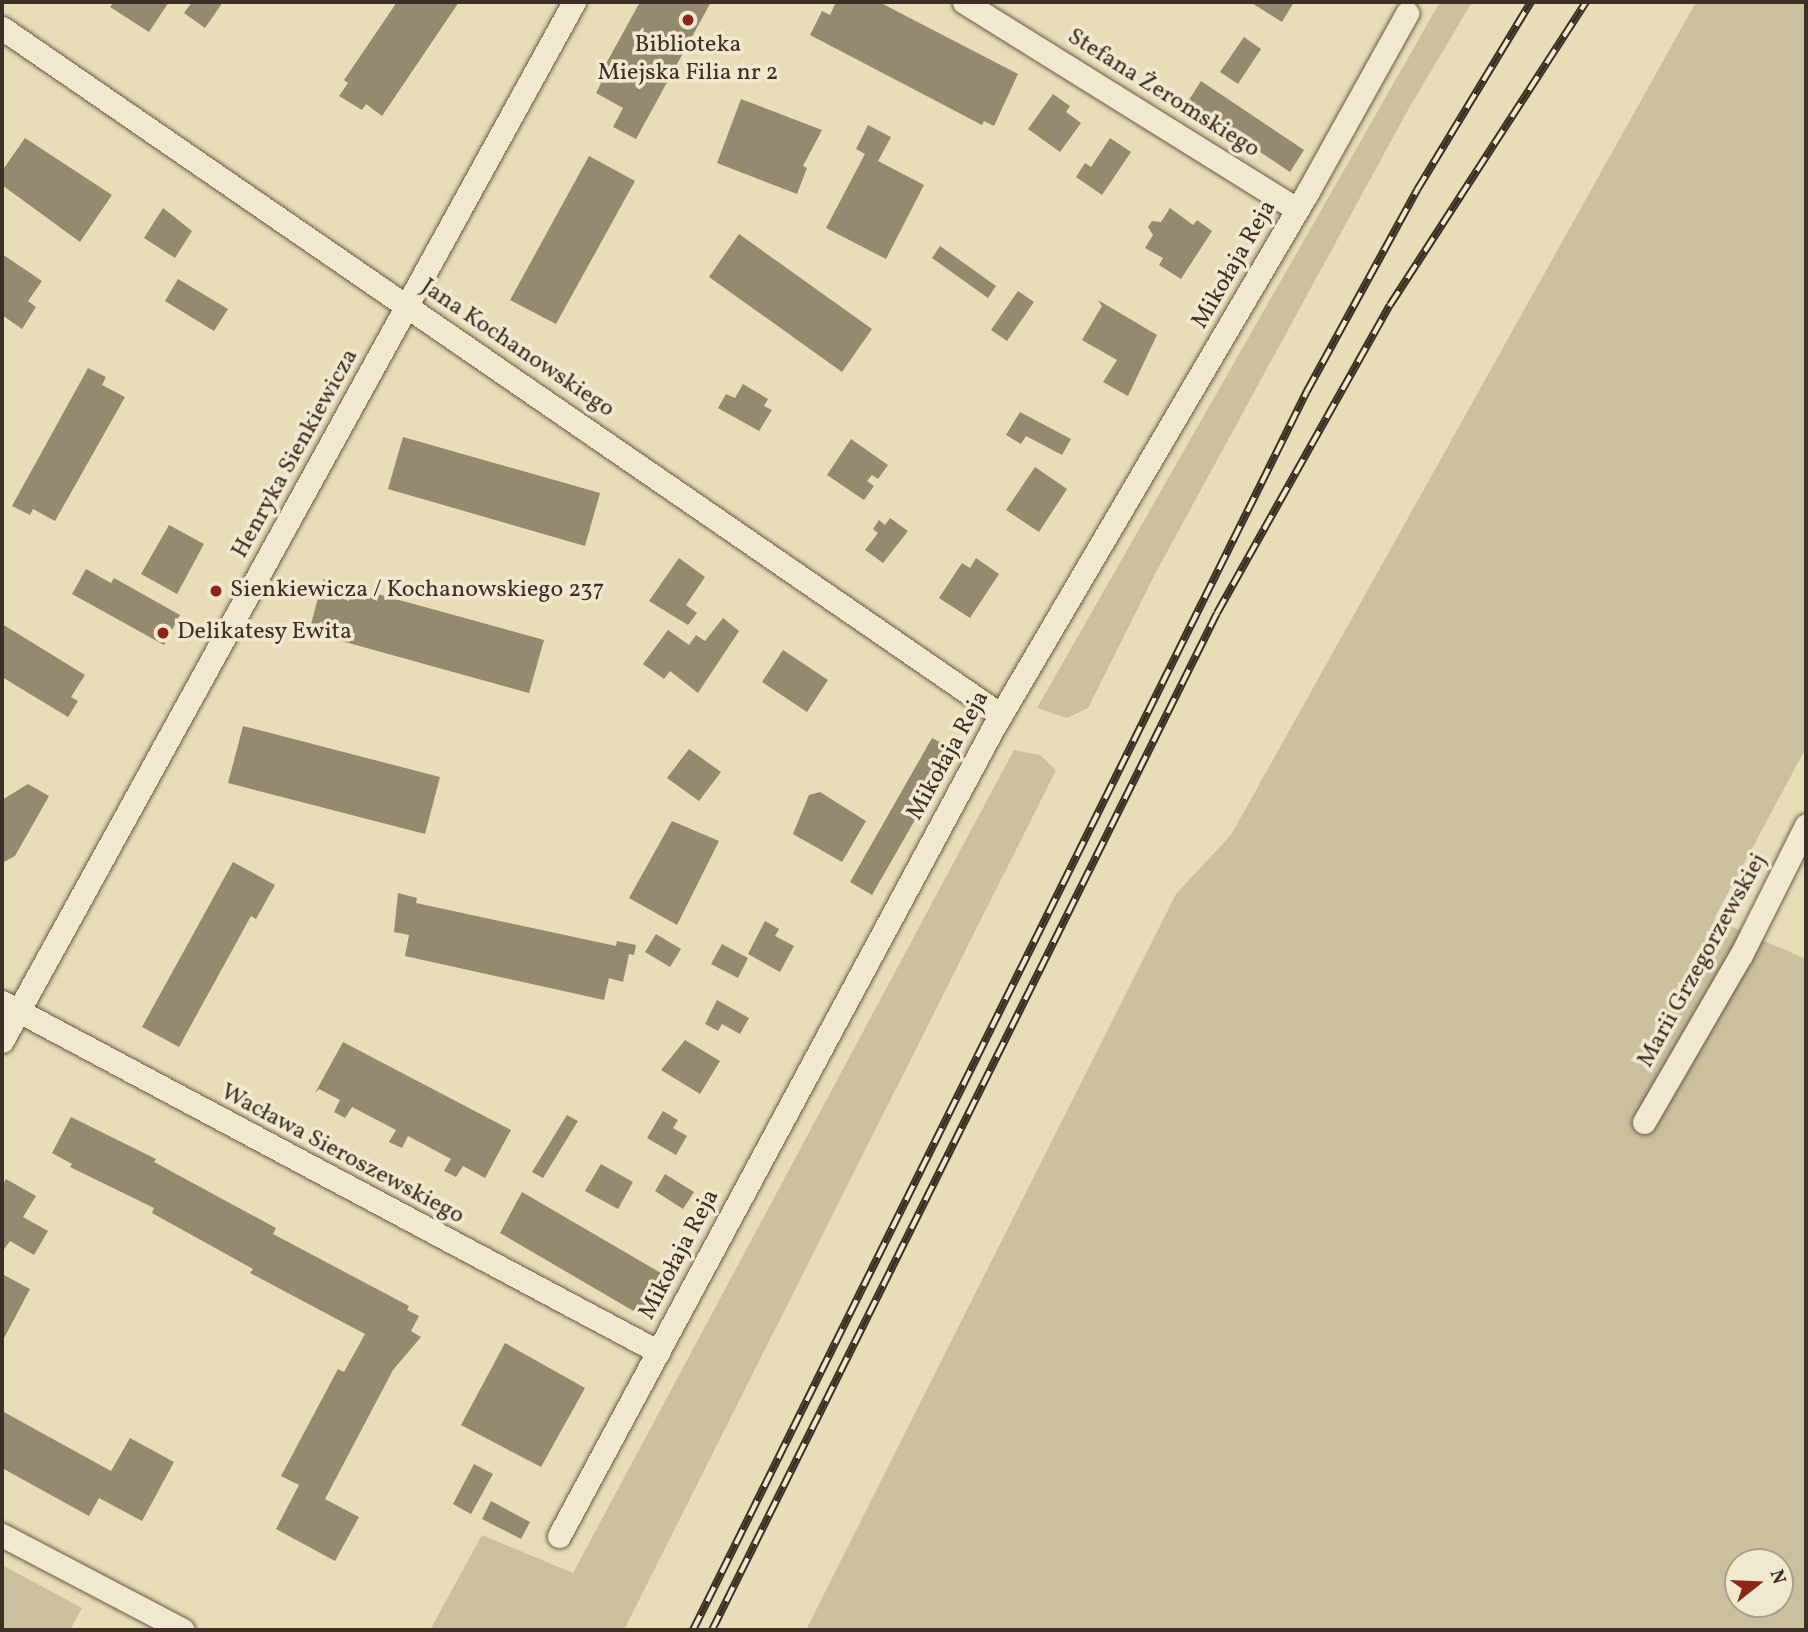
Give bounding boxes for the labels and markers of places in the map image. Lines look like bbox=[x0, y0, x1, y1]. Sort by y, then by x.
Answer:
marker: Biblioteka Miejska Filia nr 2 bbox=[680, 12, 696, 28]
place label: Biblioteka Miejska Filia nr 2 bbox=[597, 32, 779, 88]
place label: Sienkiewicza / Kochanowskiego 237 bbox=[230, 577, 604, 605]
marker: Sienkiewicza / Kochanowskiego 237 bbox=[208, 583, 224, 599]
place label: Delikatesy Ewita bbox=[177, 619, 353, 647]
marker: Delikatesy Ewita bbox=[155, 625, 171, 641]

